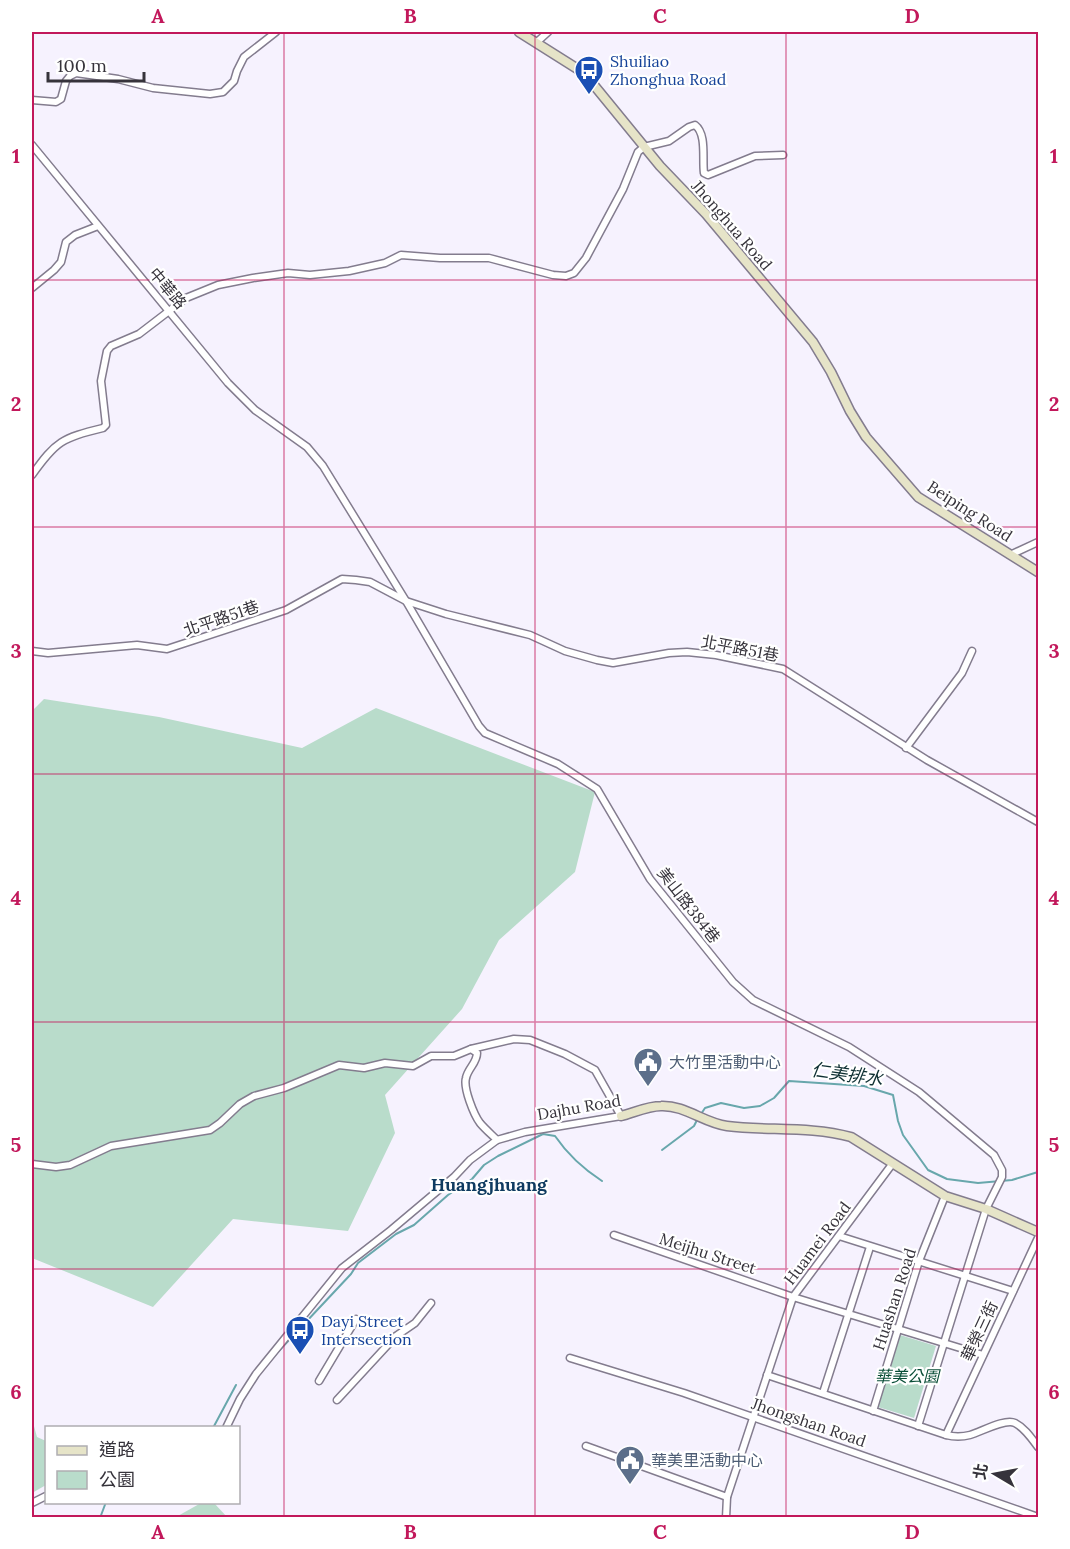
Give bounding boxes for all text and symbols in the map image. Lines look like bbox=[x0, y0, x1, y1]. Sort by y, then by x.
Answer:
text: A bbox=[151, 3, 165, 28]
text: B bbox=[403, 3, 417, 28]
text: C bbox=[653, 3, 667, 28]
text: D bbox=[904, 3, 920, 28]
scale bar bbox=[48, 45, 144, 83]
place label: Shuiliao Zhonghua Road bbox=[610, 51, 727, 89]
text: 100 m bbox=[57, 54, 107, 77]
bus stop icon: Shuiliao Zhonghua Road bbox=[573, 54, 605, 96]
text: 1 bbox=[12, 143, 20, 168]
text: 1 bbox=[1050, 143, 1058, 168]
street label: Jhonghua Road bbox=[687, 175, 777, 274]
street label: 中華路 bbox=[145, 263, 191, 313]
text: 2 bbox=[11, 391, 21, 416]
text: 2 bbox=[1049, 391, 1059, 416]
street label: Beiping Road bbox=[924, 476, 1017, 546]
street label: 北平路51巷 bbox=[181, 596, 261, 640]
street label: 北平路51巷 bbox=[700, 631, 780, 665]
text: 3 bbox=[10, 638, 22, 663]
text: 3 bbox=[1048, 638, 1060, 663]
street label: 美山路384巷 bbox=[653, 863, 725, 947]
text: 4 bbox=[11, 885, 22, 910]
text: 4 bbox=[1049, 885, 1060, 910]
public building icon: 大竹里活動中心 bbox=[632, 1046, 664, 1088]
place label: 大竹里活動中心 bbox=[669, 1052, 781, 1072]
water label: 仁美排水 bbox=[810, 1058, 885, 1091]
street label: Dajhu Road bbox=[536, 1090, 623, 1124]
text: 5 bbox=[11, 1132, 22, 1157]
text: 5 bbox=[1049, 1132, 1060, 1157]
district label: Huangjhuang bbox=[431, 1173, 548, 1196]
street label: Huamei Road bbox=[779, 1197, 855, 1288]
street label: Meijhu Street bbox=[657, 1228, 760, 1278]
street label: Huashan Road bbox=[868, 1245, 920, 1353]
street label: 華榮三街 bbox=[956, 1298, 1002, 1364]
place label: Dayi Street Intersection bbox=[321, 1311, 412, 1349]
bus stop icon: Dayi Street Intersection bbox=[284, 1314, 316, 1356]
park label: 華美公園 bbox=[875, 1366, 941, 1386]
text: 6 bbox=[10, 1379, 22, 1404]
text: 6 bbox=[1048, 1379, 1060, 1404]
street label: Jhongshan Road bbox=[748, 1393, 869, 1451]
legend bbox=[45, 1426, 240, 1504]
text: 道路 bbox=[99, 1438, 135, 1461]
public building icon: 華美里活動中心 bbox=[614, 1444, 646, 1486]
north arrow bbox=[965, 1444, 1025, 1504]
place label: 華美里活動中心 bbox=[651, 1450, 763, 1470]
text: 北 bbox=[969, 1462, 991, 1481]
text: 公園 bbox=[99, 1468, 135, 1491]
text: A bbox=[151, 1519, 165, 1544]
text: B bbox=[403, 1519, 417, 1544]
text: C bbox=[653, 1519, 667, 1544]
text: D bbox=[904, 1519, 920, 1544]

